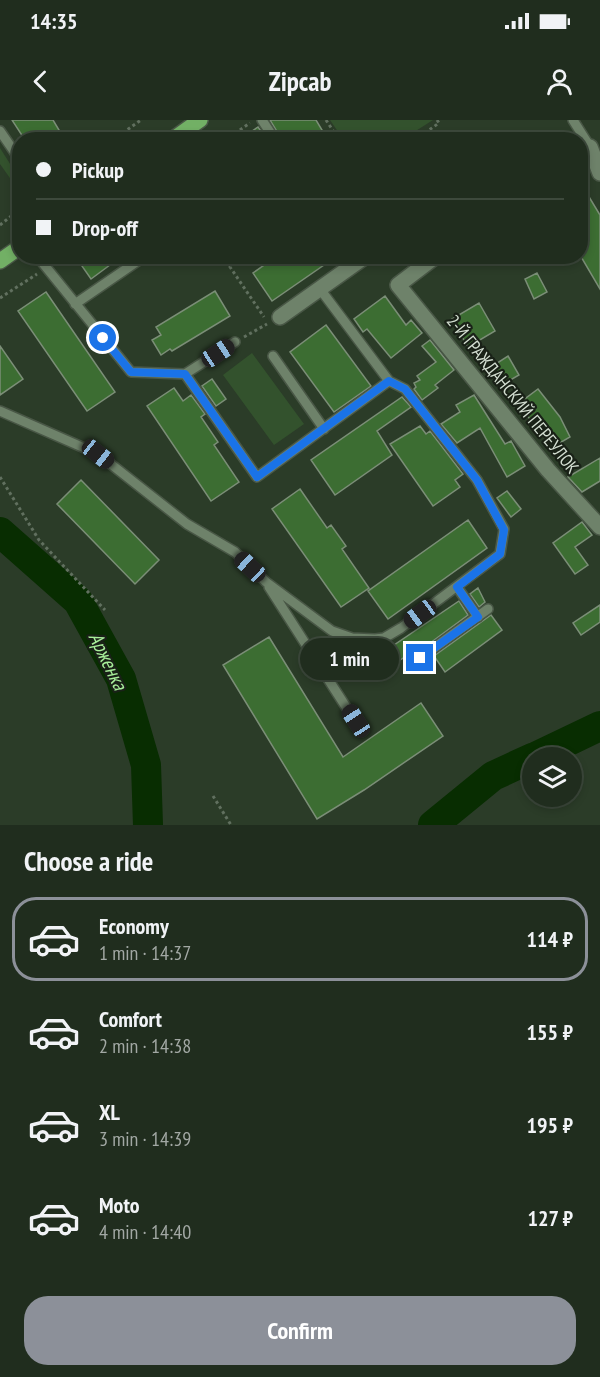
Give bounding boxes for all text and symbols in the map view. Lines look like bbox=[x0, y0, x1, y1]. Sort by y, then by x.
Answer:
text: 14:35 bbox=[30, 7, 78, 35]
text: Zipcab bbox=[269, 64, 331, 98]
icon: back bbox=[24, 65, 57, 98]
icon: person bbox=[543, 65, 576, 98]
text: Pickup bbox=[72, 156, 124, 184]
text: Drop-off bbox=[72, 214, 138, 242]
street label: 2-Й ГРАЖДАНСКИЙ ПЕРЕУЛОК bbox=[442, 310, 584, 478]
route start bbox=[89, 324, 116, 351]
car bbox=[198, 336, 238, 370]
car bbox=[78, 436, 118, 472]
car bbox=[231, 548, 269, 586]
car bbox=[400, 596, 440, 632]
water label: Арженка bbox=[83, 628, 134, 695]
callout: 1 min bbox=[300, 637, 399, 679]
route end bbox=[406, 644, 433, 671]
text: 1 min bbox=[329, 646, 370, 672]
car bbox=[339, 701, 373, 741]
map controls bbox=[522, 747, 582, 807]
button: layers bbox=[522, 747, 582, 807]
text: Choose a ride bbox=[24, 844, 153, 878]
icon: car bbox=[27, 912, 81, 966]
text: Economy bbox=[99, 912, 169, 940]
text: 114 ₽ bbox=[526, 925, 573, 953]
text: 1 min · 14:37 bbox=[99, 940, 191, 966]
icon: car bbox=[27, 1005, 81, 1059]
text: Comfort bbox=[99, 1005, 162, 1033]
text: 155 ₽ bbox=[526, 1018, 573, 1046]
text: 2 min · 14:38 bbox=[99, 1033, 191, 1059]
icon: car bbox=[27, 1098, 81, 1152]
text: XL bbox=[99, 1098, 120, 1126]
text: 195 ₽ bbox=[526, 1111, 573, 1139]
text: 3 min · 14:39 bbox=[99, 1126, 191, 1152]
icon: car bbox=[27, 1191, 81, 1245]
text: Moto bbox=[99, 1191, 140, 1219]
text: 127 ₽ bbox=[527, 1204, 573, 1232]
text: 4 min · 14:40 bbox=[99, 1219, 191, 1245]
button: Confirm bbox=[24, 1296, 576, 1365]

